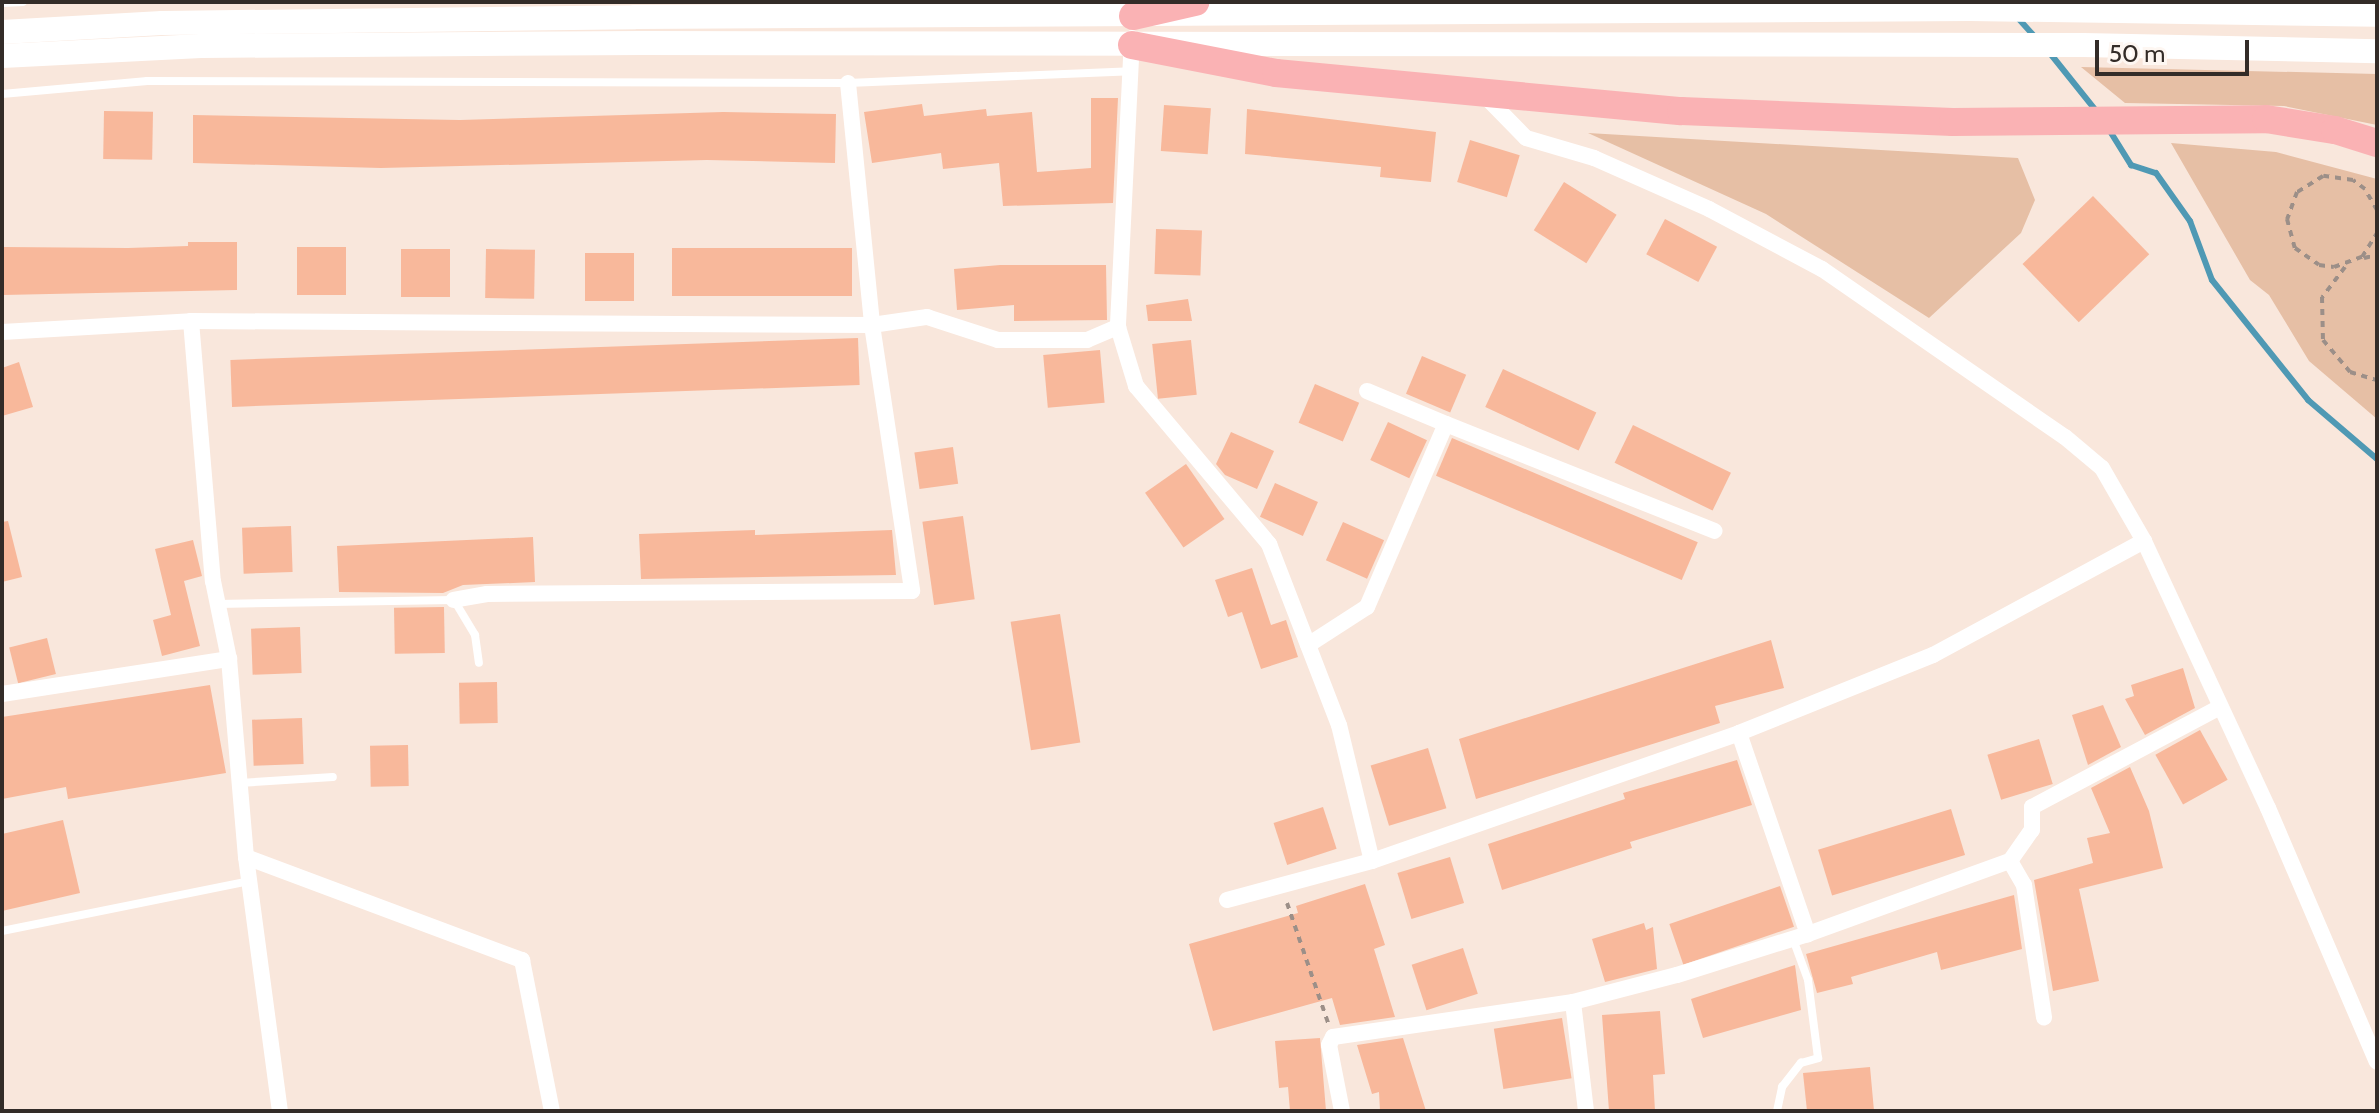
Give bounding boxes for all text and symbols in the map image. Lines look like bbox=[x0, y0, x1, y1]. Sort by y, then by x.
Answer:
scale bar bbox=[2099, 24, 2253, 74]
text: 50 m bbox=[2109, 39, 2165, 68]

